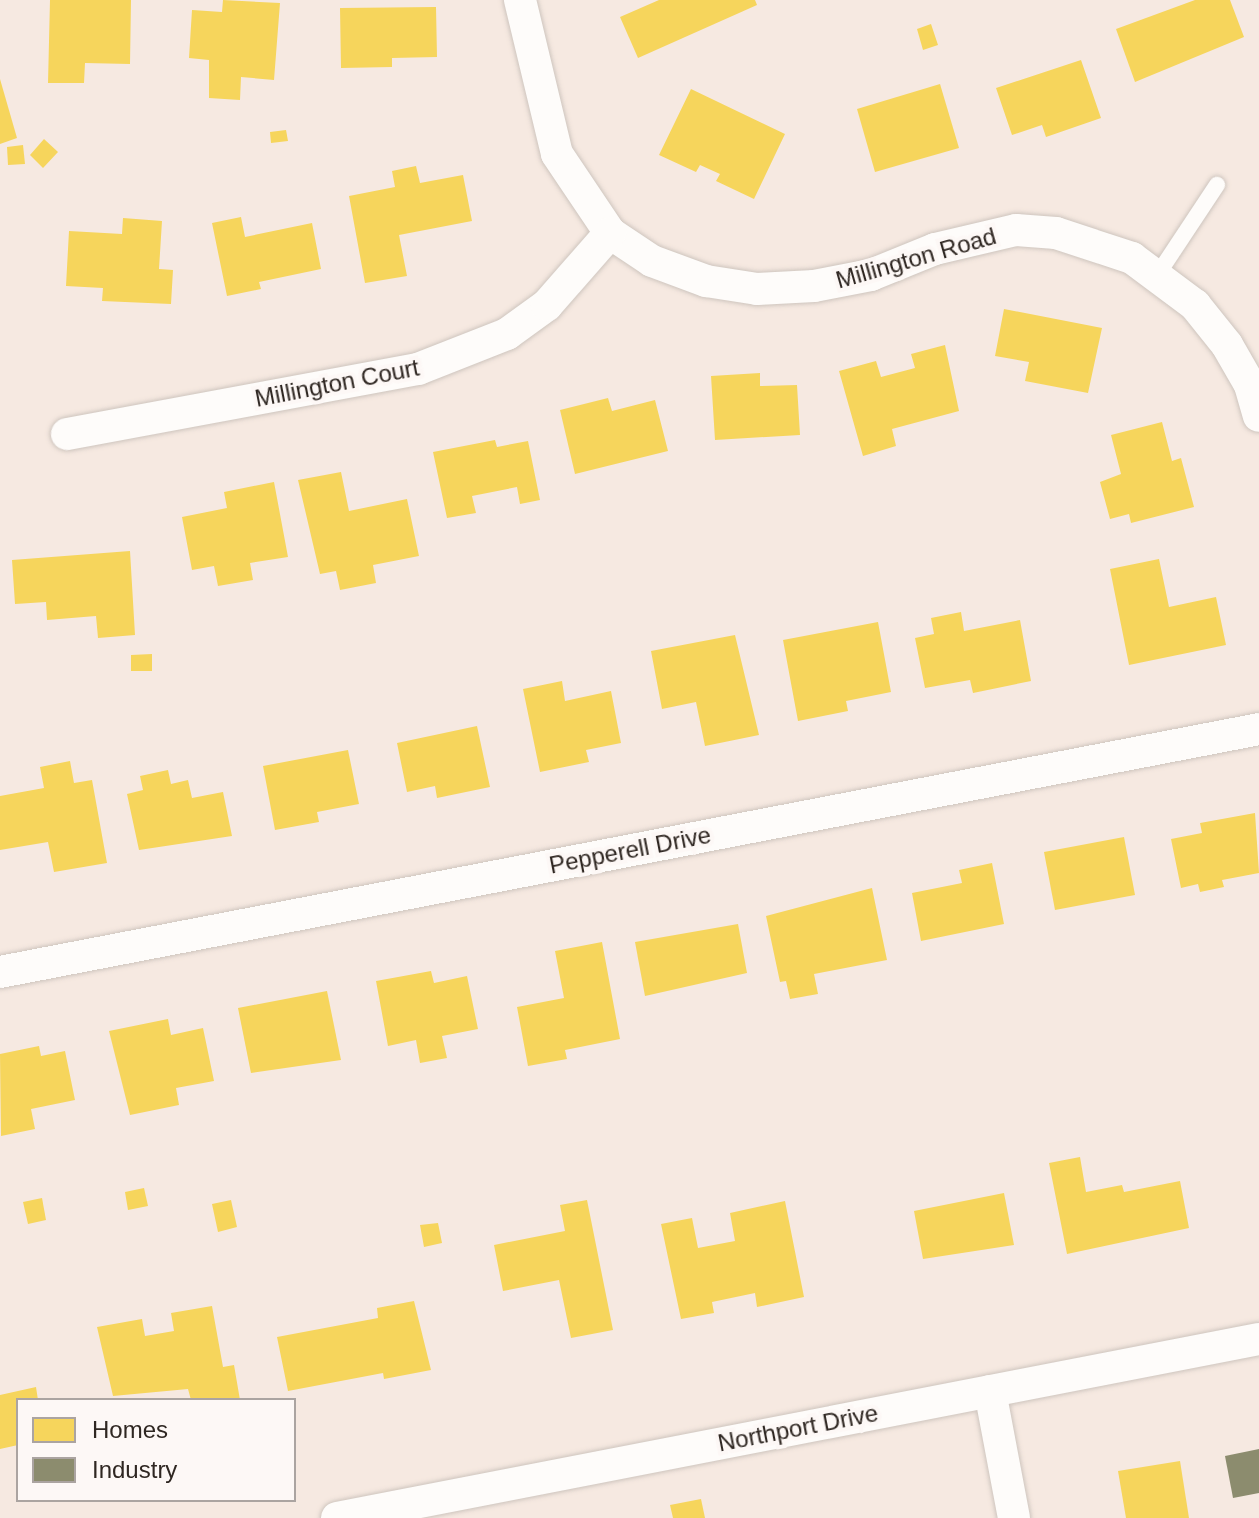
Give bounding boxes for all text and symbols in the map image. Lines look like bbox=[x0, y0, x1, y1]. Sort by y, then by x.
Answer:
street label: Millington Road bbox=[833, 221, 999, 295]
street label: Millington Court bbox=[252, 353, 422, 413]
street label: Pepperell Drive bbox=[547, 820, 713, 880]
legend bbox=[16, 1398, 296, 1502]
street label: Northport Drive bbox=[715, 1398, 881, 1458]
text: Homes bbox=[92, 1416, 168, 1443]
text: Industry bbox=[92, 1456, 177, 1483]

